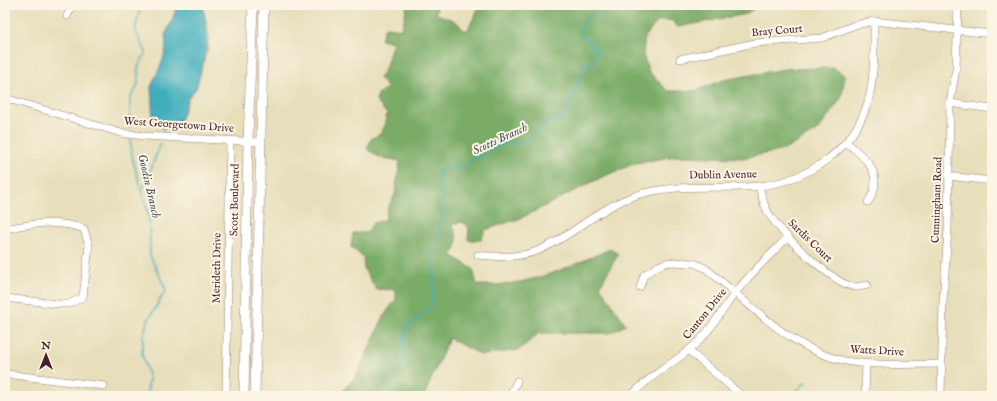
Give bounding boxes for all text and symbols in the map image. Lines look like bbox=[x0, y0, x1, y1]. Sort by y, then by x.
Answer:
street label: Bray Court bbox=[751, 22, 803, 40]
street label: West Georgetown Drive bbox=[123, 114, 235, 136]
water label: Scotts Branch bbox=[470, 120, 530, 158]
water label: Goodin Branch bbox=[134, 153, 164, 219]
street label: Cunningham Road bbox=[928, 156, 946, 243]
street label: Scott Boulevard bbox=[227, 163, 243, 236]
street label: Dublin Avenue bbox=[689, 167, 757, 183]
street label: Sardis Court bbox=[785, 216, 835, 266]
street label: Merideth Drive bbox=[209, 232, 225, 304]
street label: Canton Drive bbox=[680, 286, 730, 342]
north arrow bbox=[26, 335, 66, 375]
text: N bbox=[40, 339, 51, 353]
street label: Watts Drive bbox=[850, 343, 904, 359]

